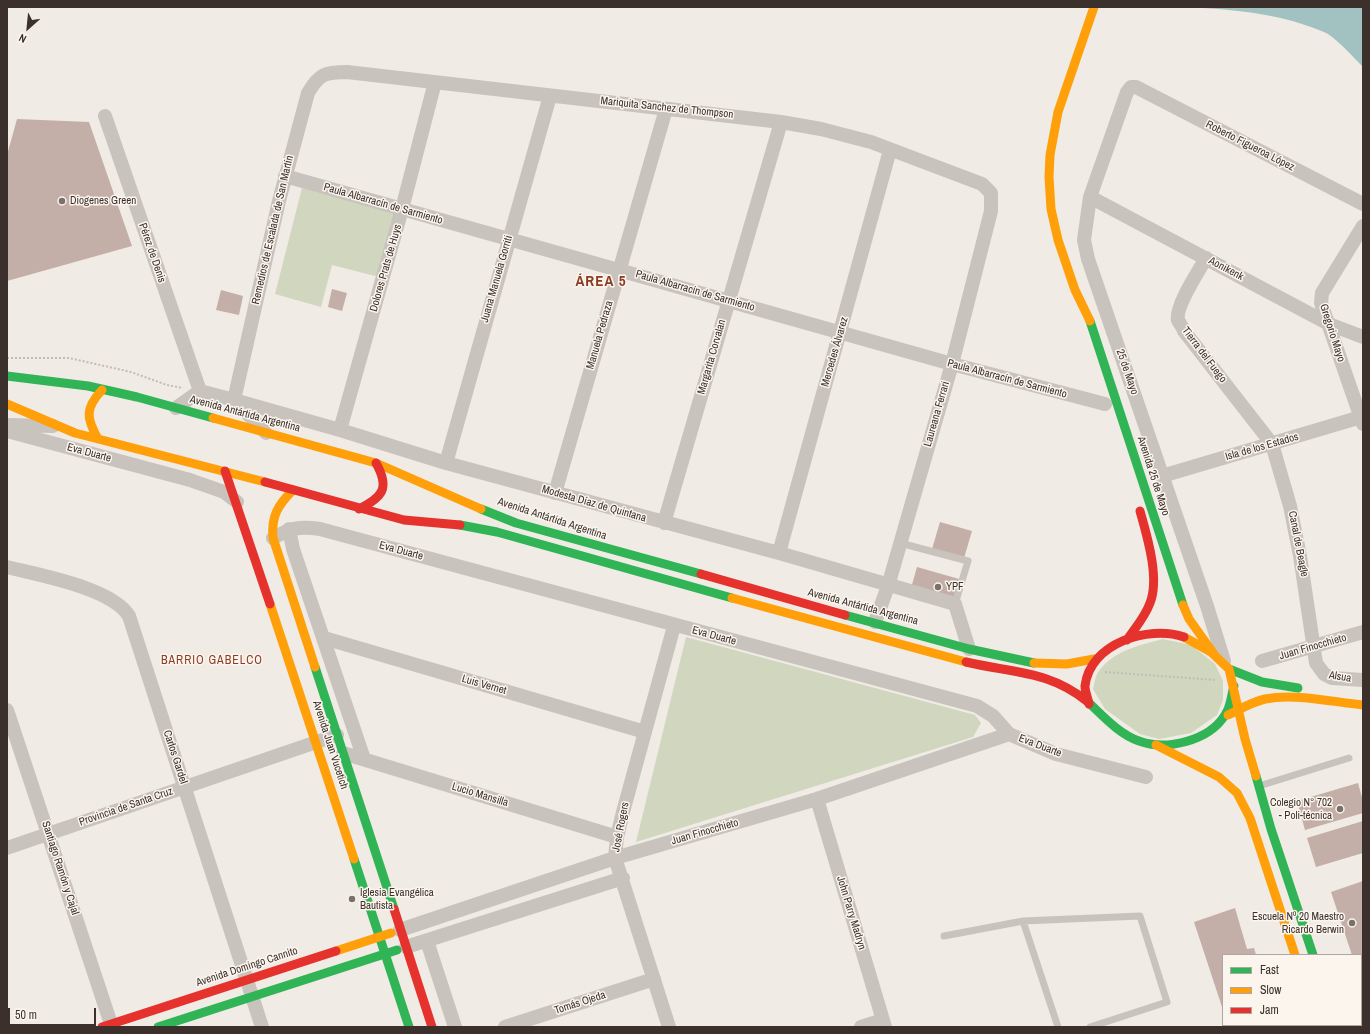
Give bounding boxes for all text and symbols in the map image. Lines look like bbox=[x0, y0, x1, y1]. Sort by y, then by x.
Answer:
north arrow bbox=[8, 8, 48, 48]
text: N bbox=[16, 31, 29, 46]
street label: Mariquita Sanchez de Thompson bbox=[600, 94, 734, 122]
street label: Roberto Figueroa López bbox=[1203, 118, 1297, 174]
street label: Remedios de Escalada de San Martín bbox=[249, 154, 297, 306]
street label: Paula Albarracín de Sarmiento bbox=[322, 181, 444, 227]
place label: Diogenes Green bbox=[70, 194, 136, 208]
marker: Diogenes Green bbox=[57, 196, 67, 206]
street label: Pérez de Denis bbox=[136, 221, 168, 285]
street label: Dolores Prats de Huys bbox=[367, 223, 405, 313]
street label: Juana Manuela Gorriti bbox=[478, 234, 516, 324]
street label: Aonikenk bbox=[1206, 254, 1246, 284]
street label: Paula Albarracín de Sarmiento bbox=[634, 268, 756, 314]
district label: ÁREA 5 bbox=[575, 273, 627, 291]
street label: Manuela Pedraza bbox=[584, 299, 616, 371]
street label: Gregorio Mayo bbox=[1316, 302, 1348, 364]
street label: Mercedes Álvarez bbox=[819, 315, 851, 389]
street label: Margarita Corvalan bbox=[695, 318, 729, 396]
street label: Tierra del Fuego bbox=[1179, 324, 1229, 386]
street label: 25 de Mayo bbox=[1113, 348, 1141, 396]
street label: Paula Albarracín de Sarmiento bbox=[946, 357, 1068, 401]
street label: Laureana Ferrari bbox=[921, 380, 953, 448]
street label: Avenida Antártida Argentina bbox=[188, 393, 302, 435]
street label: Isla de los Estados bbox=[1224, 430, 1300, 464]
street label: Avenida 25 de Mayo bbox=[1134, 435, 1172, 517]
street label: Eva Duarte bbox=[65, 441, 113, 465]
street label: Modesta Díaz de Quintana bbox=[540, 483, 648, 525]
street label: Avenida Antártida Argentina bbox=[496, 495, 608, 543]
street label: Canal de Beagle bbox=[1285, 510, 1311, 578]
street label: Eva Duarte bbox=[377, 539, 425, 563]
place label: YPF bbox=[946, 580, 964, 594]
marker: YPF bbox=[933, 582, 943, 592]
street label: Avenida Antártida Argentina bbox=[806, 586, 920, 628]
street label: Eva Duarte bbox=[690, 624, 738, 648]
street label: Juan Finocchieto bbox=[1278, 631, 1348, 663]
district label: BARRIO GABELCO bbox=[161, 654, 263, 668]
street label: Alsua bbox=[1328, 669, 1352, 685]
street label: Luis Vernet bbox=[460, 672, 508, 698]
street label: Avenida Juan Vucetich bbox=[309, 699, 351, 791]
street label: Carlos Gardel bbox=[160, 729, 190, 785]
street label: Eva Duarte bbox=[1017, 732, 1063, 760]
street label: Lucio Mansilla bbox=[450, 780, 510, 810]
street label: Provincia de Santa Cruz bbox=[77, 785, 175, 829]
place label: Colegio N° 702 - Poli-técnica bbox=[1270, 796, 1332, 822]
street label: José Rogers bbox=[610, 801, 632, 853]
marker: Colegio N° 702 - Poli-técnica bbox=[1335, 804, 1345, 814]
street label: Juan Finocchieto bbox=[670, 816, 740, 848]
street label: Santiago Ramón y Cajal bbox=[39, 819, 81, 917]
street label: John Parry Madryn bbox=[834, 875, 868, 951]
place label: Iglesia Evangélica Bautista bbox=[360, 886, 434, 912]
marker: Iglesia Evangélica Bautista bbox=[347, 894, 357, 904]
place label: Escuela Nº 20 Maestro Ricardo Berwin bbox=[1252, 910, 1344, 936]
marker: Escuela Nº 20 Maestro Ricardo Berwin bbox=[1347, 918, 1357, 928]
street label: Avenida Domingo Cannito bbox=[194, 944, 300, 990]
legend bbox=[1222, 954, 1362, 1026]
text: Fast bbox=[1260, 962, 1279, 978]
text: Slow bbox=[1260, 982, 1281, 998]
street label: Tomás Ojeda bbox=[553, 989, 607, 1017]
scale bar bbox=[10, 1000, 98, 1026]
text: Jam bbox=[1260, 1002, 1279, 1018]
text: 50 m bbox=[15, 1007, 37, 1023]

